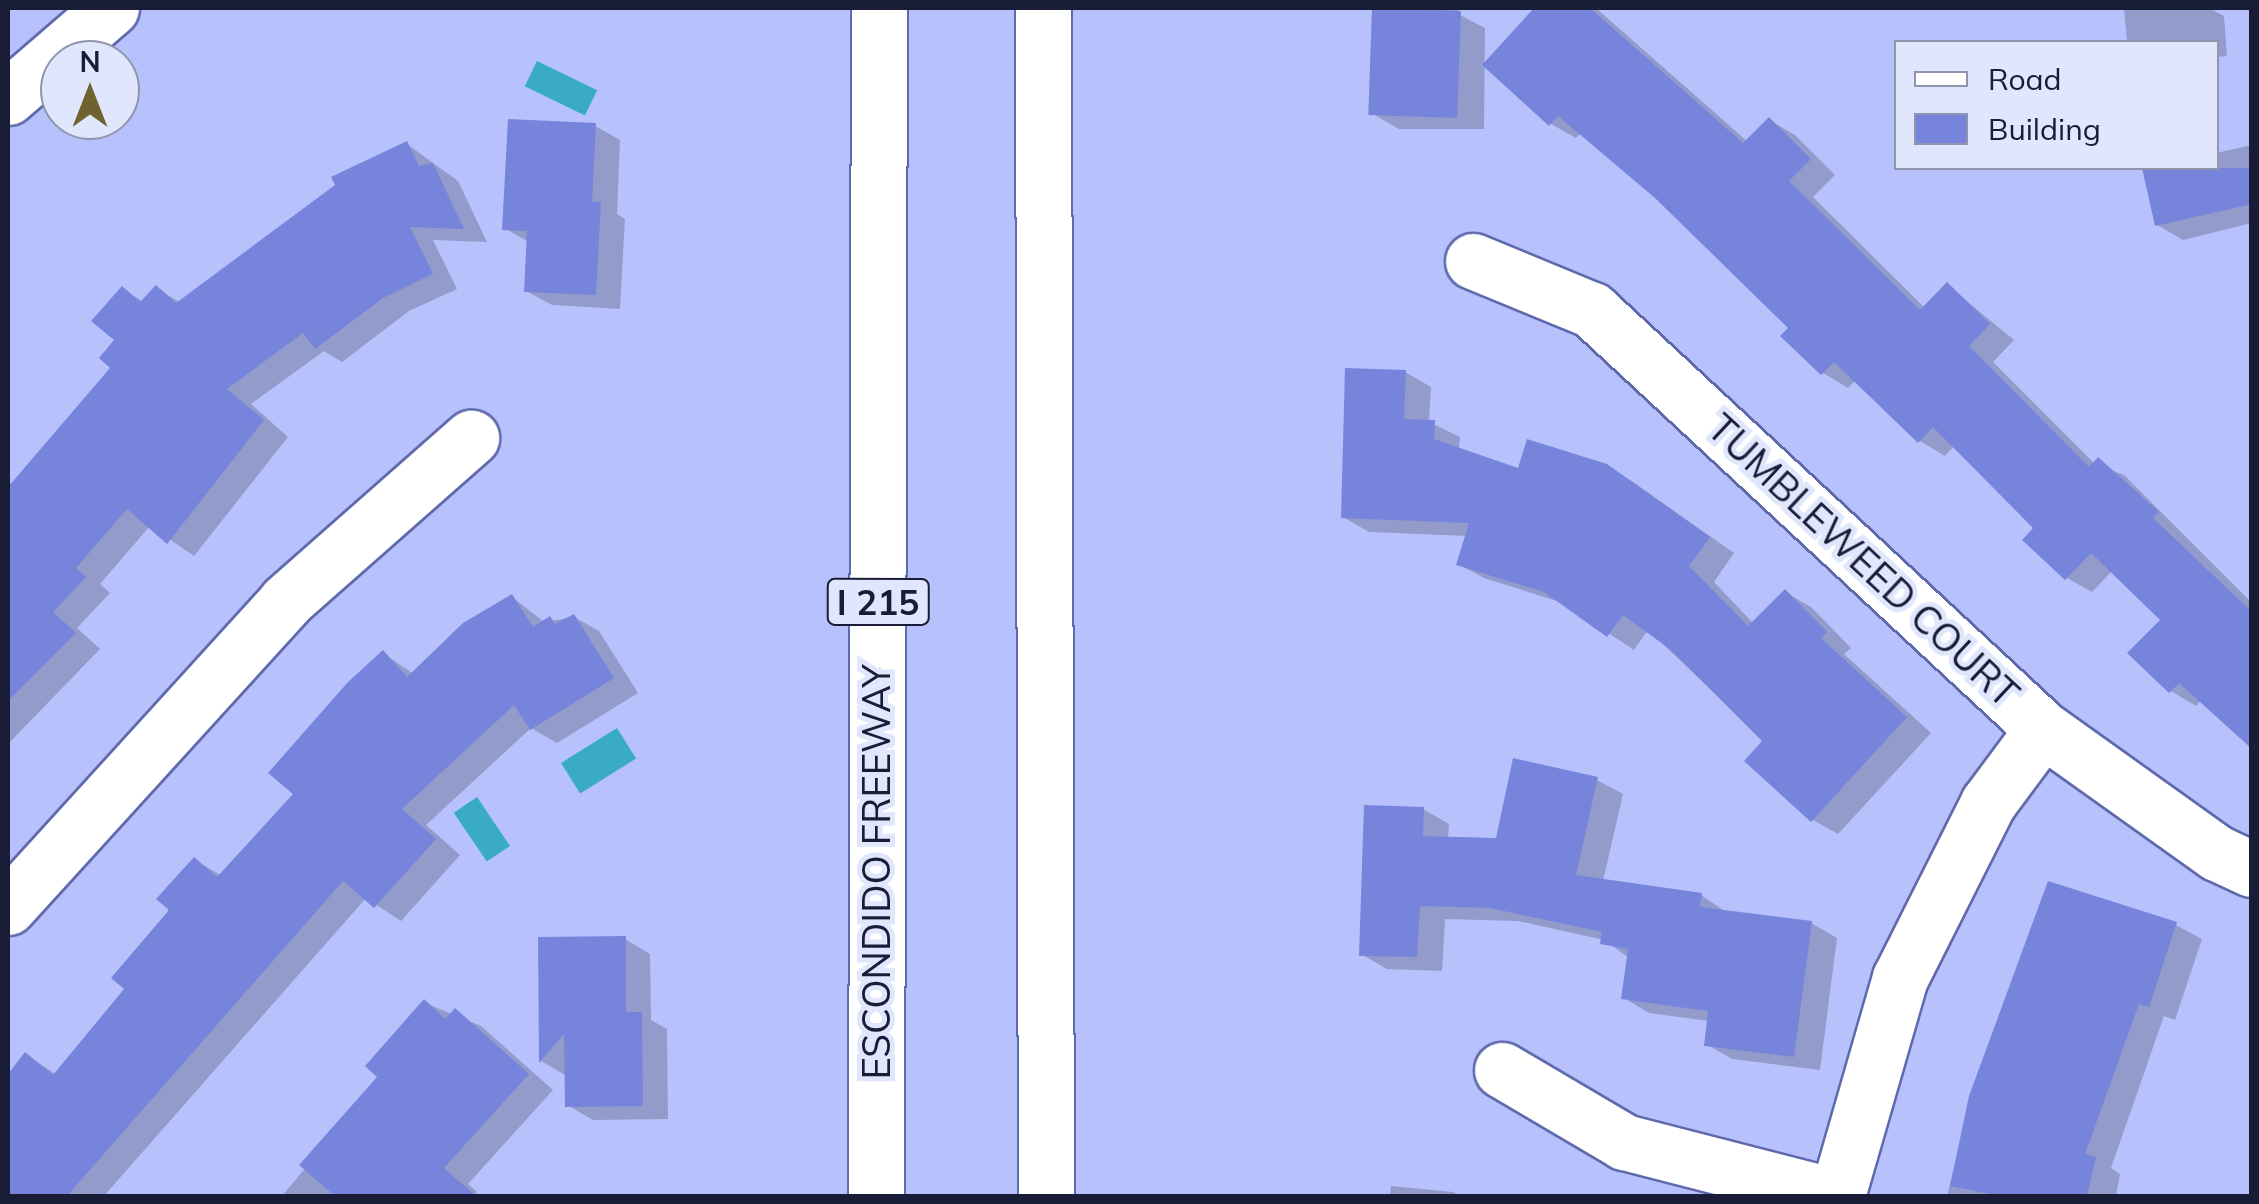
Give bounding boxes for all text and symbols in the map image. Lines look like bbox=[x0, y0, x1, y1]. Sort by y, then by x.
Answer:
north arrow bbox=[40, 40, 140, 140]
legend bbox=[1894, 40, 2219, 170]
text: N bbox=[79, 44, 101, 79]
text: Road bbox=[1988, 60, 2062, 98]
text: Building bbox=[1988, 110, 2101, 148]
street label: TUMBLEWEED COURT bbox=[1698, 405, 2028, 717]
road number: I 215 bbox=[826, 572, 930, 632]
street label: ESCONDIDO FREEWAY bbox=[854, 664, 900, 1080]

